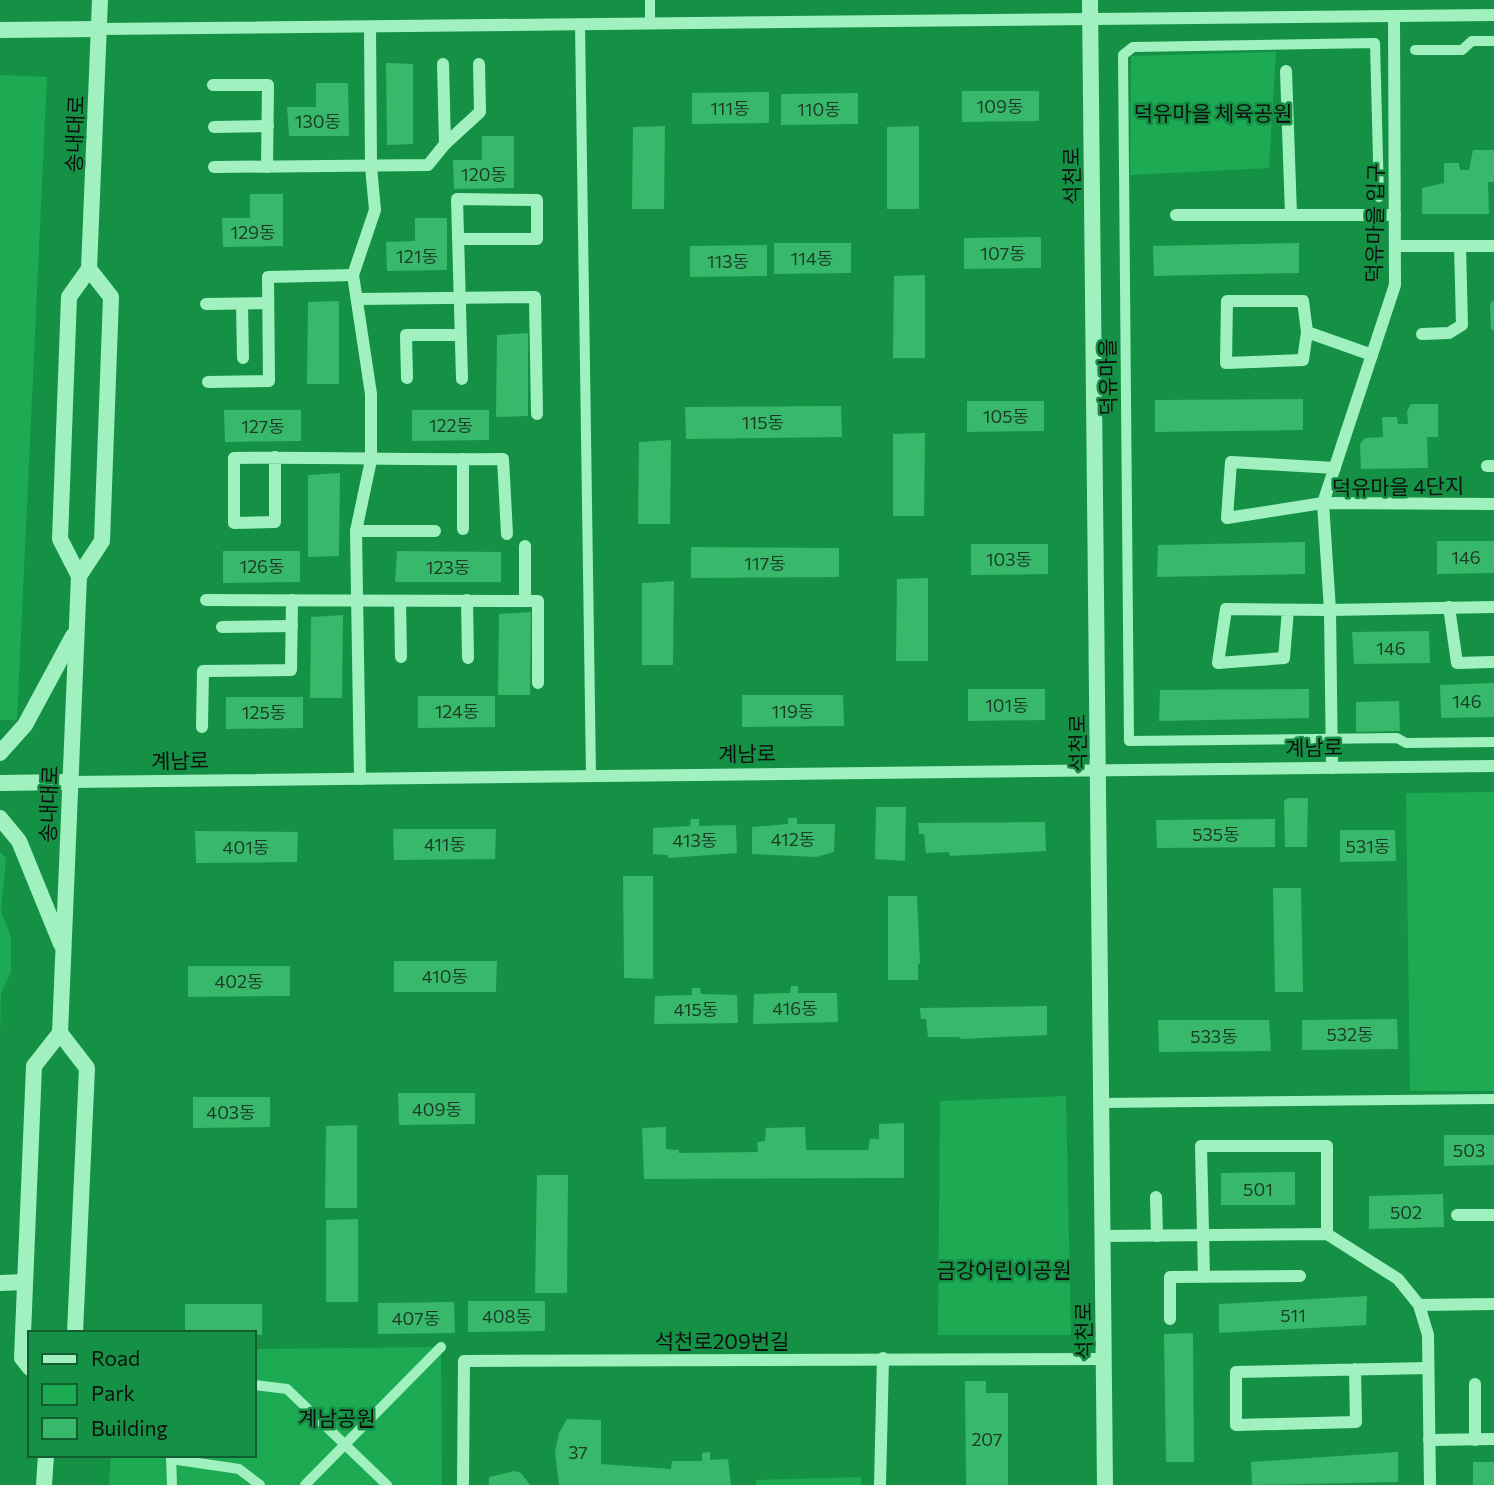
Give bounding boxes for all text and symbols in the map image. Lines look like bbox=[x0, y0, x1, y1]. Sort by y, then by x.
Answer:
street label: 송내대로 bbox=[60, 95, 88, 173]
house number: 109동 bbox=[977, 95, 1023, 117]
house number: 111동 bbox=[710, 97, 750, 119]
house number: 110동 bbox=[797, 98, 841, 120]
park label: 덕유마을 체육공원 bbox=[1134, 100, 1292, 125]
house number: 130동 bbox=[295, 110, 341, 132]
street label: 석천로 bbox=[1058, 147, 1084, 205]
house number: 120동 bbox=[461, 163, 507, 185]
street label: 덕유마을 입구 bbox=[1360, 163, 1388, 283]
house number: 129동 bbox=[230, 221, 276, 243]
house number: 107동 bbox=[980, 242, 1026, 264]
house number: 121동 bbox=[396, 245, 438, 267]
house number: 114동 bbox=[791, 247, 833, 269]
house number: 113동 bbox=[707, 250, 749, 272]
street label: 덕유마을 bbox=[1094, 338, 1120, 416]
house number: 105동 bbox=[983, 405, 1029, 427]
house number: 115동 bbox=[742, 411, 784, 433]
house number: 122동 bbox=[429, 414, 473, 436]
house number: 127동 bbox=[241, 415, 285, 437]
street label: 덕유마을 4단지 bbox=[1332, 472, 1464, 500]
house number: 146 bbox=[1451, 546, 1481, 568]
house number: 103동 bbox=[986, 548, 1032, 570]
house number: 117동 bbox=[744, 552, 786, 574]
house number: 126동 bbox=[239, 555, 285, 577]
house number: 123동 bbox=[426, 556, 470, 578]
house number: 146 bbox=[1376, 637, 1406, 659]
house number: 146 bbox=[1452, 690, 1482, 712]
house number: 101동 bbox=[985, 694, 1029, 716]
house number: 124동 bbox=[435, 700, 479, 722]
house number: 119동 bbox=[772, 700, 814, 722]
house number: 125동 bbox=[242, 701, 286, 723]
street label: 석천로 bbox=[1064, 714, 1090, 772]
street label: 계남로 bbox=[1285, 734, 1343, 760]
street label: 계남로 bbox=[718, 740, 776, 766]
street label: 계남로 bbox=[151, 747, 209, 773]
street label: 송내대로 bbox=[34, 765, 62, 843]
house number: 535동 bbox=[1192, 823, 1240, 845]
house number: 412동 bbox=[771, 828, 815, 850]
house number: 413동 bbox=[673, 829, 717, 851]
house number: 411동 bbox=[424, 833, 466, 855]
house number: 531동 bbox=[1346, 835, 1390, 857]
house number: 401동 bbox=[223, 836, 269, 858]
house number: 410동 bbox=[422, 965, 468, 987]
house number: 402동 bbox=[214, 970, 264, 992]
house number: 416동 bbox=[772, 997, 818, 1019]
house number: 415동 bbox=[674, 998, 718, 1020]
house number: 532동 bbox=[1326, 1023, 1374, 1045]
house number: 533동 bbox=[1190, 1025, 1238, 1047]
house number: 409동 bbox=[412, 1098, 462, 1120]
house number: 403동 bbox=[206, 1101, 256, 1123]
house number: 503 bbox=[1453, 1139, 1485, 1161]
house number: 501 bbox=[1243, 1178, 1273, 1200]
house number: 502 bbox=[1390, 1201, 1422, 1223]
park label: 금강어린이공원 bbox=[936, 1257, 1072, 1282]
street label: 석천로 bbox=[1070, 1302, 1096, 1360]
house number: 511 bbox=[1280, 1304, 1306, 1326]
house number: 408동 bbox=[482, 1305, 532, 1327]
house number: 407동 bbox=[392, 1307, 440, 1329]
street label: 석천로209번길 bbox=[655, 1328, 789, 1353]
legend bbox=[28, 1331, 256, 1457]
text: Road bbox=[91, 1345, 140, 1370]
text: Park bbox=[91, 1380, 135, 1405]
park label: 계남공원 bbox=[298, 1405, 376, 1430]
text: Building bbox=[91, 1415, 168, 1440]
house number: 207 bbox=[971, 1428, 1003, 1450]
house number: 37 bbox=[568, 1441, 588, 1463]

